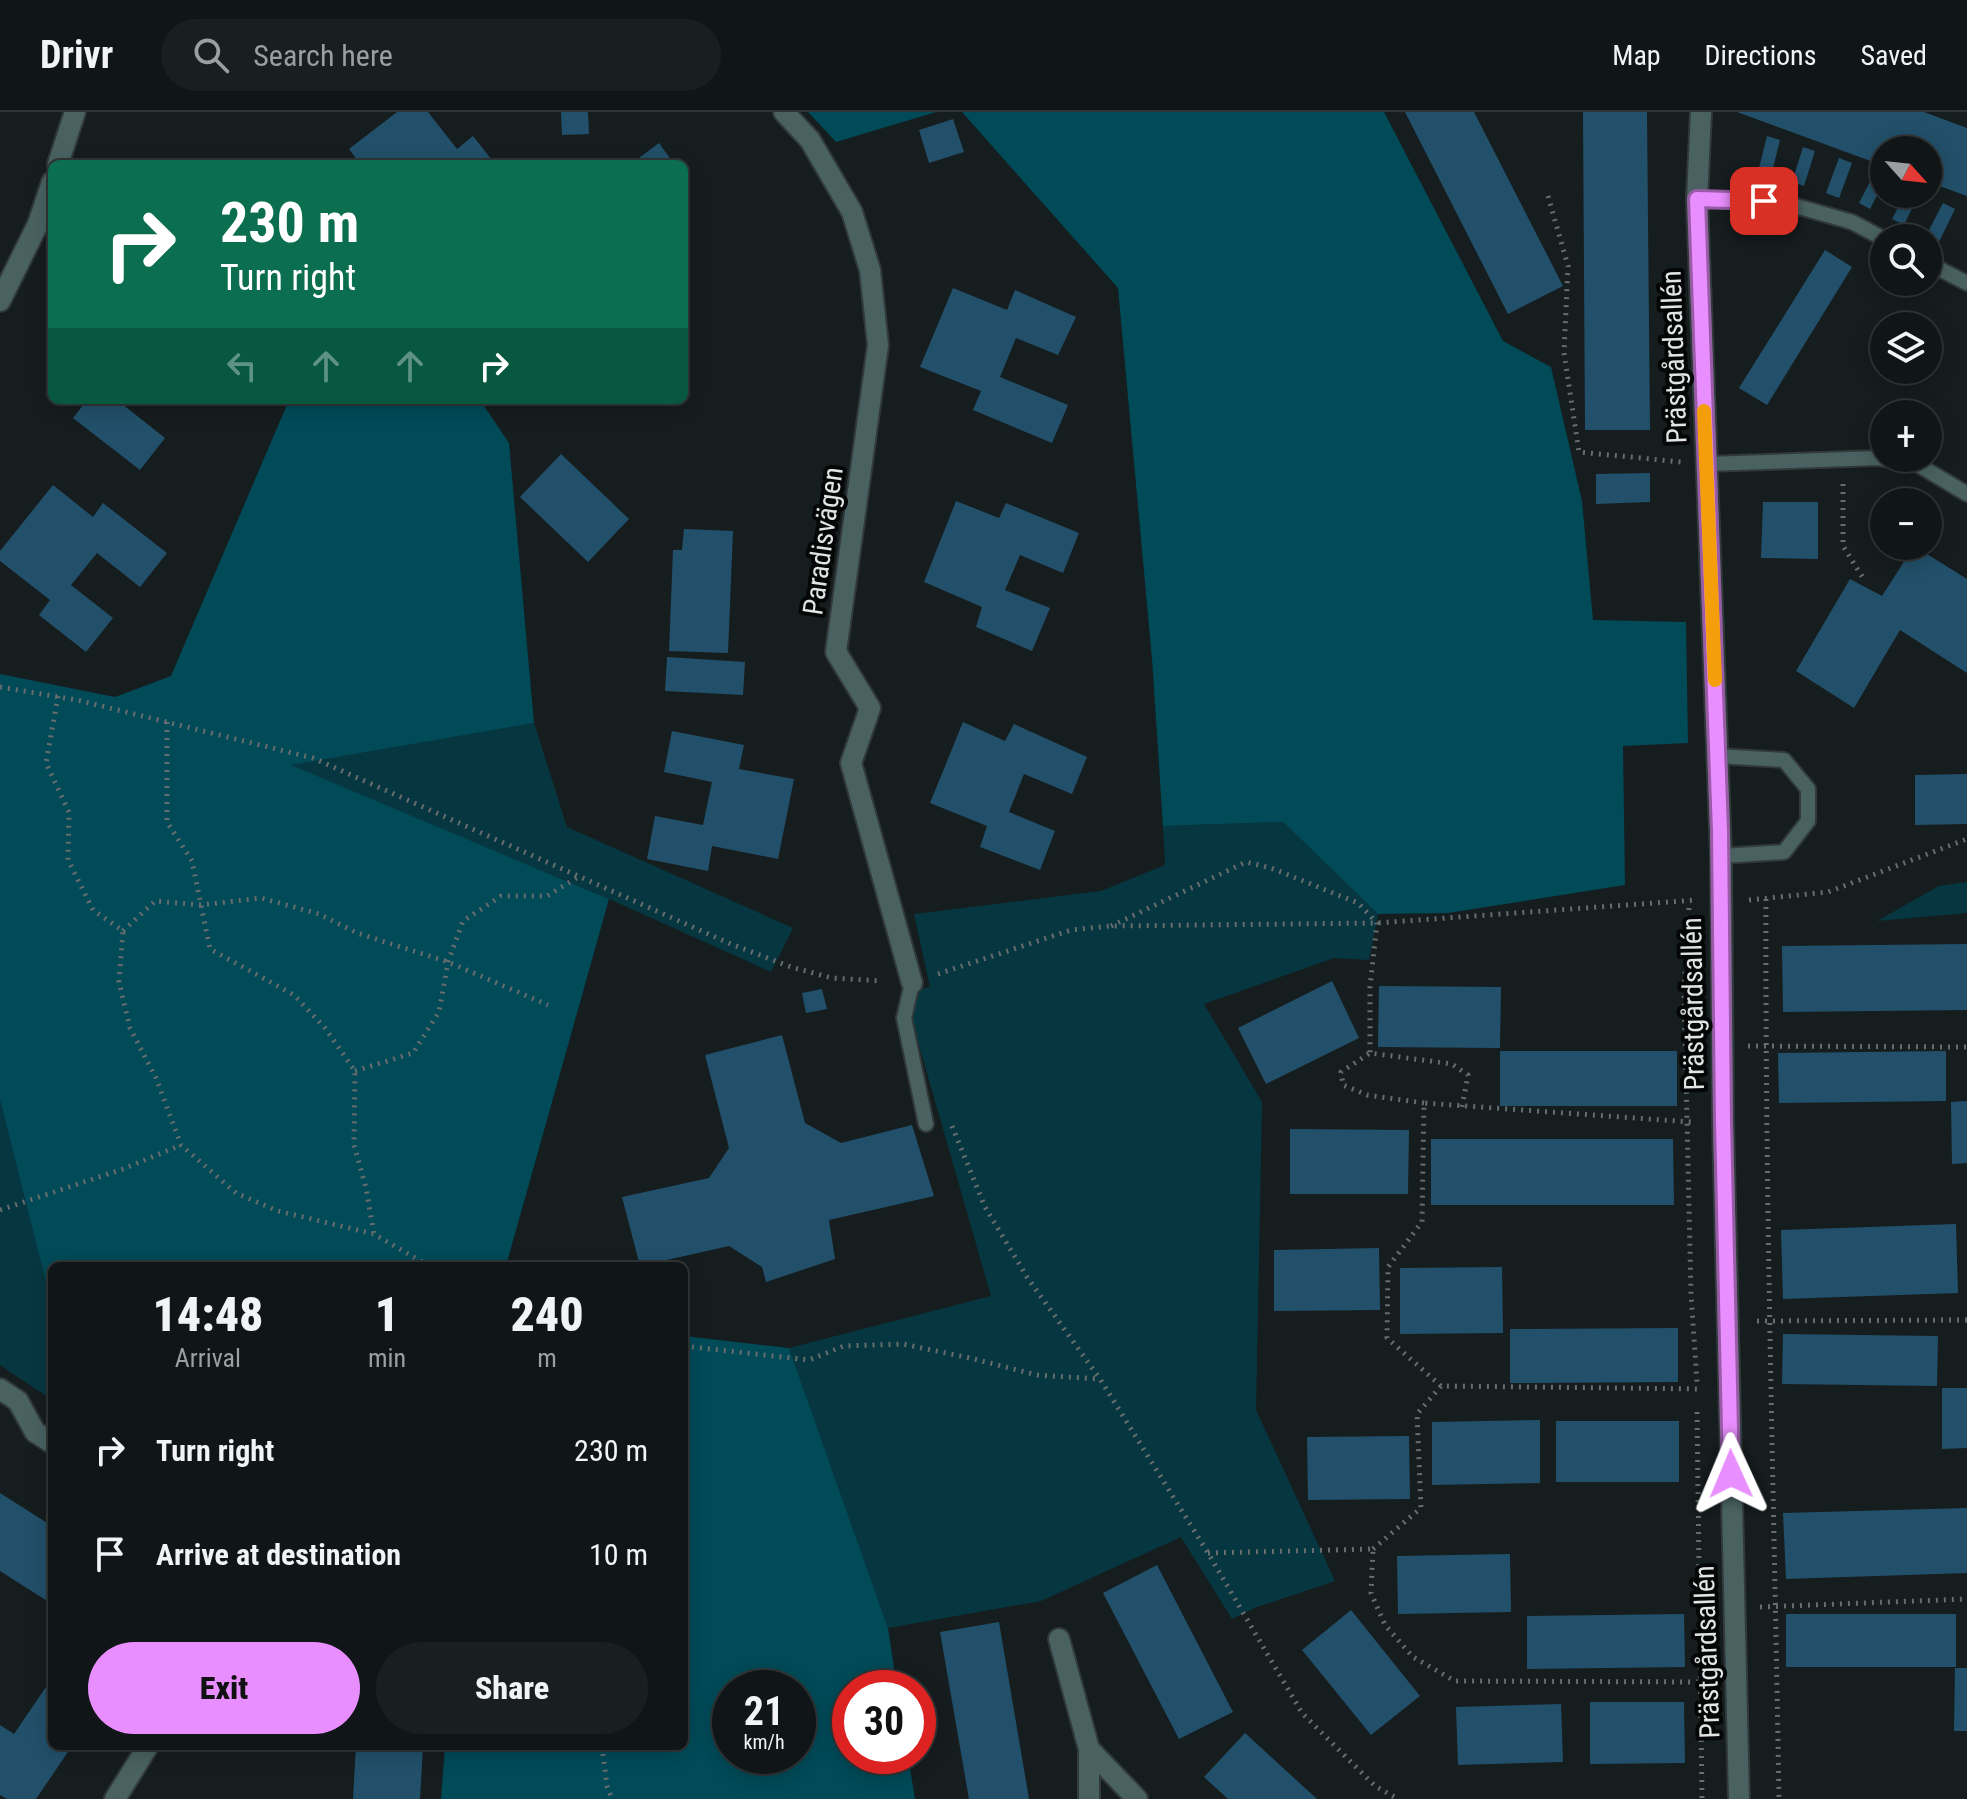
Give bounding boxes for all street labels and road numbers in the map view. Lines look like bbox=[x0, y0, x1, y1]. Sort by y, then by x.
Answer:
street label: Prästgårdsallén bbox=[1654, 270, 1694, 444]
street label: Paradisvägen bbox=[796, 465, 850, 617]
street label: Prästgårdsallén bbox=[1675, 917, 1711, 1091]
street label: Prästgårdsallén bbox=[1687, 1565, 1727, 1739]

